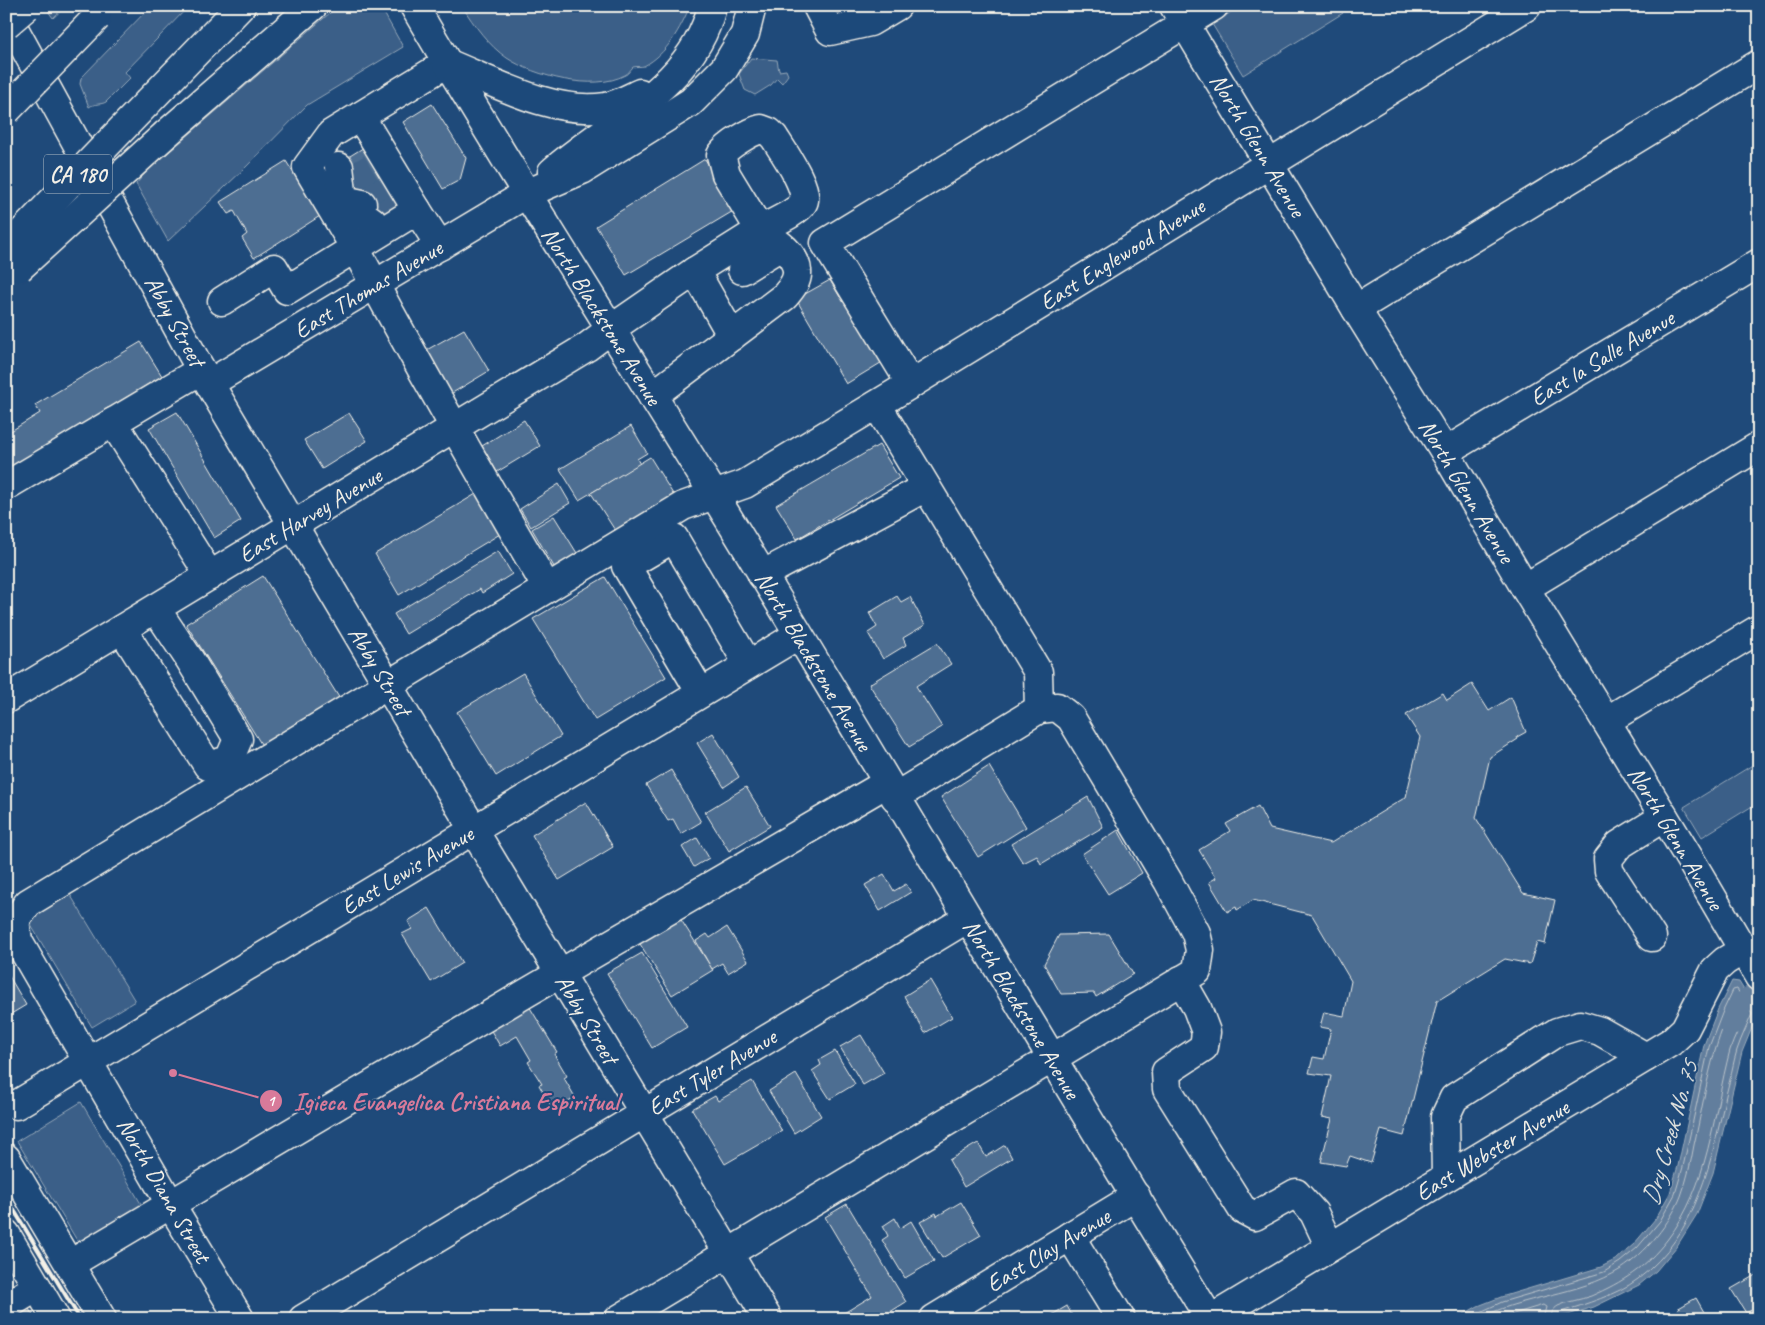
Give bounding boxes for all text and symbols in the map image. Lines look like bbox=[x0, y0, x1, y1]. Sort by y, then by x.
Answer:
street label: North Glenn Avenue bbox=[1203, 68, 1314, 224]
road number: CA 180 bbox=[44, 154, 112, 193]
street label: East Englewood Avenue bbox=[1034, 190, 1212, 317]
street label: North Blackstone Avenue bbox=[535, 221, 670, 412]
street label: East Thomas Avenue bbox=[288, 232, 450, 345]
street label: Abby Street bbox=[138, 270, 214, 374]
street label: East la Salle Avenue bbox=[1524, 302, 1682, 413]
street label: North Glenn Avenue bbox=[1412, 414, 1523, 570]
street label: East Harvey Avenue bbox=[233, 459, 389, 570]
street label: North Blackstone Avenue bbox=[749, 566, 881, 758]
street label: Abby Street bbox=[342, 621, 420, 724]
street label: North Glenn Avenue bbox=[1621, 761, 1732, 917]
street label: East Lewis Avenue bbox=[335, 818, 481, 921]
street label: North Blackstone Avenue bbox=[957, 914, 1089, 1106]
street label: Abby Street bbox=[549, 969, 627, 1072]
street label: East Tyler Avenue bbox=[642, 1021, 784, 1122]
water label: Dry Creek No. 75 bbox=[1634, 1054, 1707, 1208]
callout: Igieca Evangelica Cristiana Espiritual bbox=[258, 1081, 628, 1121]
text: Igieca Evangelica Cristiana Espiritual bbox=[294, 1086, 623, 1118]
street label: East Webster Avenue bbox=[1410, 1091, 1576, 1208]
text: 1 bbox=[268, 1092, 277, 1111]
street label: North Diana Street bbox=[110, 1112, 219, 1270]
street label: East Clay Avenue bbox=[981, 1200, 1117, 1299]

